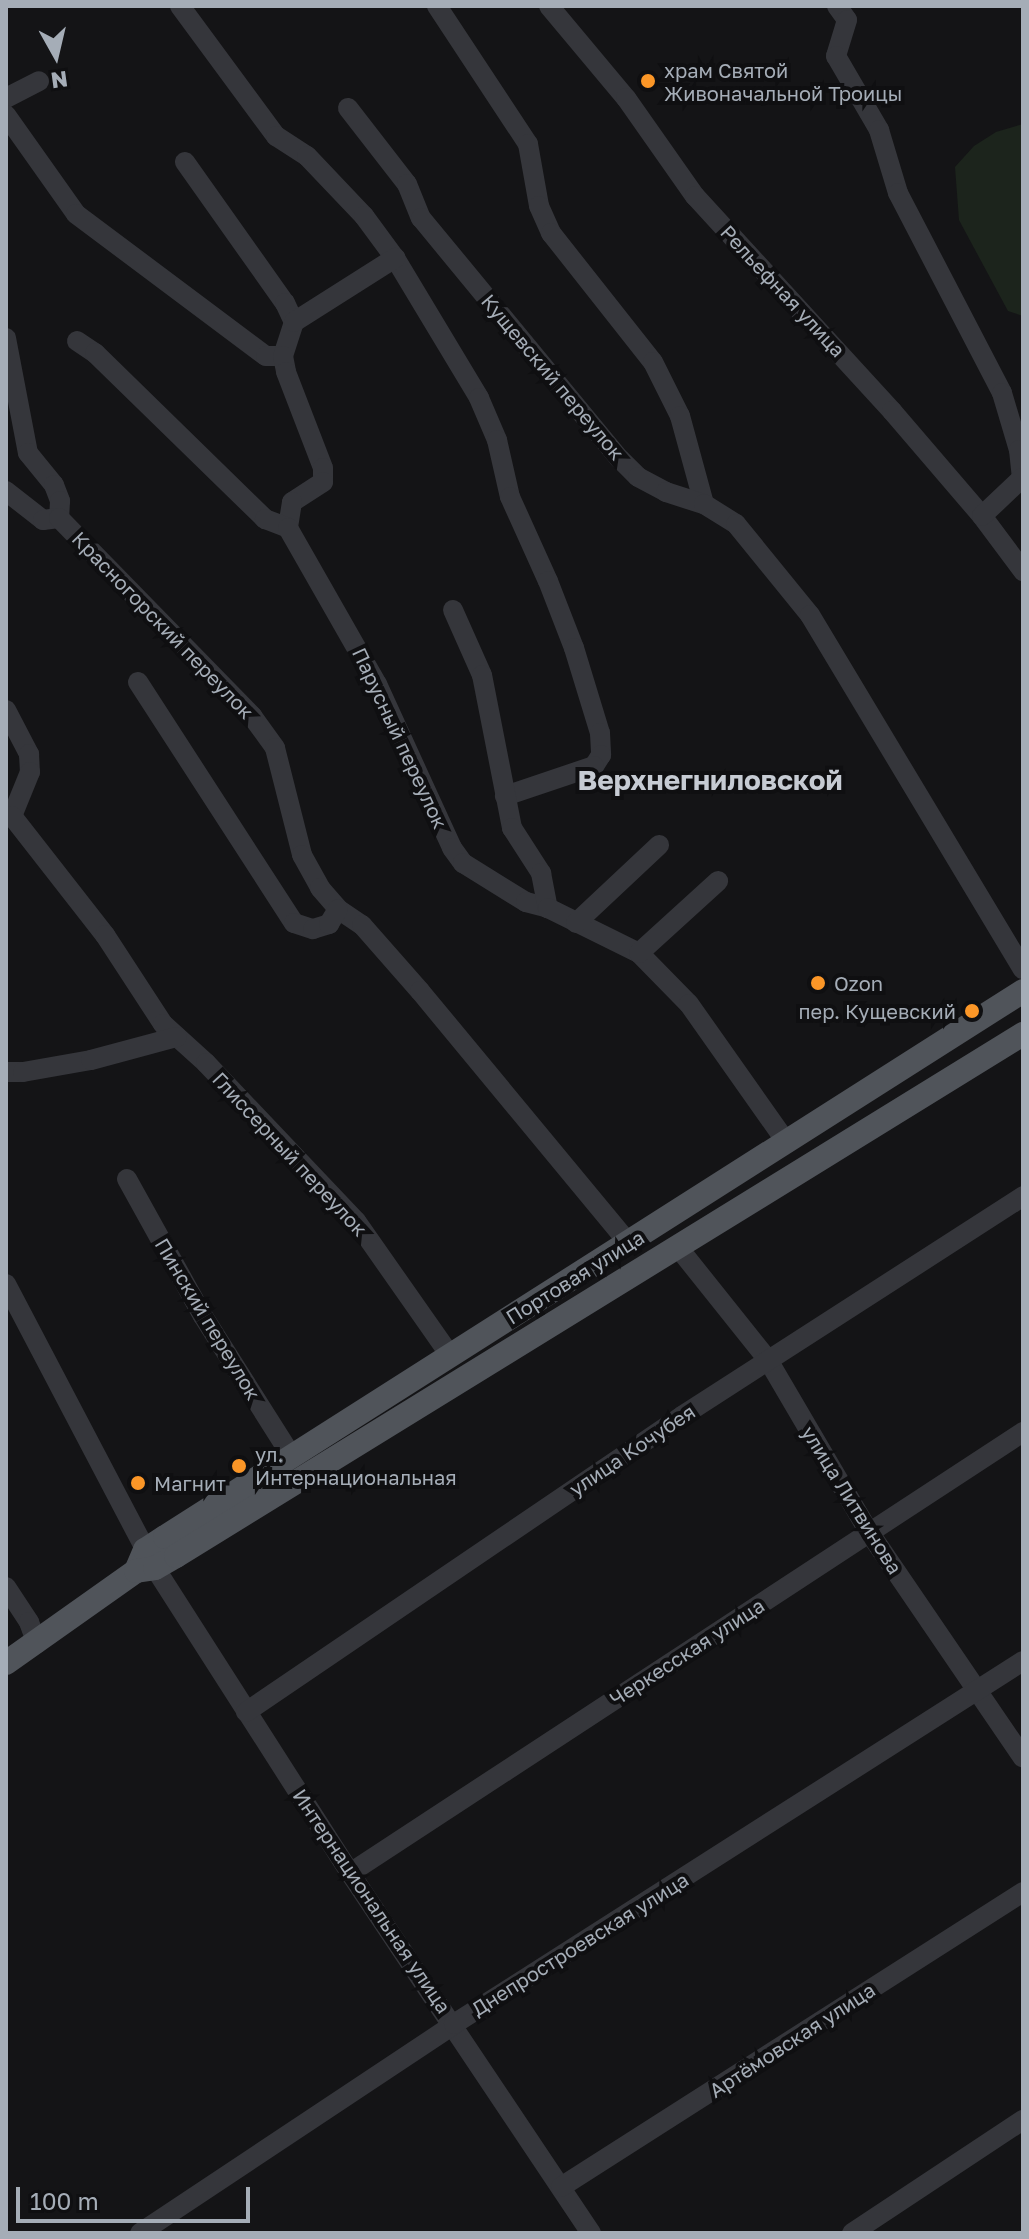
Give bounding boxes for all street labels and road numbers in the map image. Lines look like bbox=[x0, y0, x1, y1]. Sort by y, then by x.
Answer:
street label: Рельефная улица bbox=[716, 220, 850, 362]
street label: Кущевский переулок bbox=[477, 289, 629, 465]
street label: Красногорский переулок bbox=[67, 526, 259, 724]
street label: Парусный переулок bbox=[347, 644, 453, 832]
street label: Глиссерный переулок bbox=[208, 1067, 372, 1241]
street label: Портовая улица bbox=[502, 1225, 648, 1329]
street label: Пинский переулок bbox=[150, 1234, 266, 1404]
street label: улица Кочубея bbox=[565, 1399, 699, 1501]
street label: улица Литвинова bbox=[797, 1421, 907, 1579]
street label: Черкесская улица bbox=[605, 1593, 769, 1711]
street label: Интернациональная улица bbox=[288, 1784, 456, 2018]
street label: Днепростроевская улица bbox=[467, 1867, 693, 2021]
street label: Артёмовская улица bbox=[705, 1977, 879, 2103]

